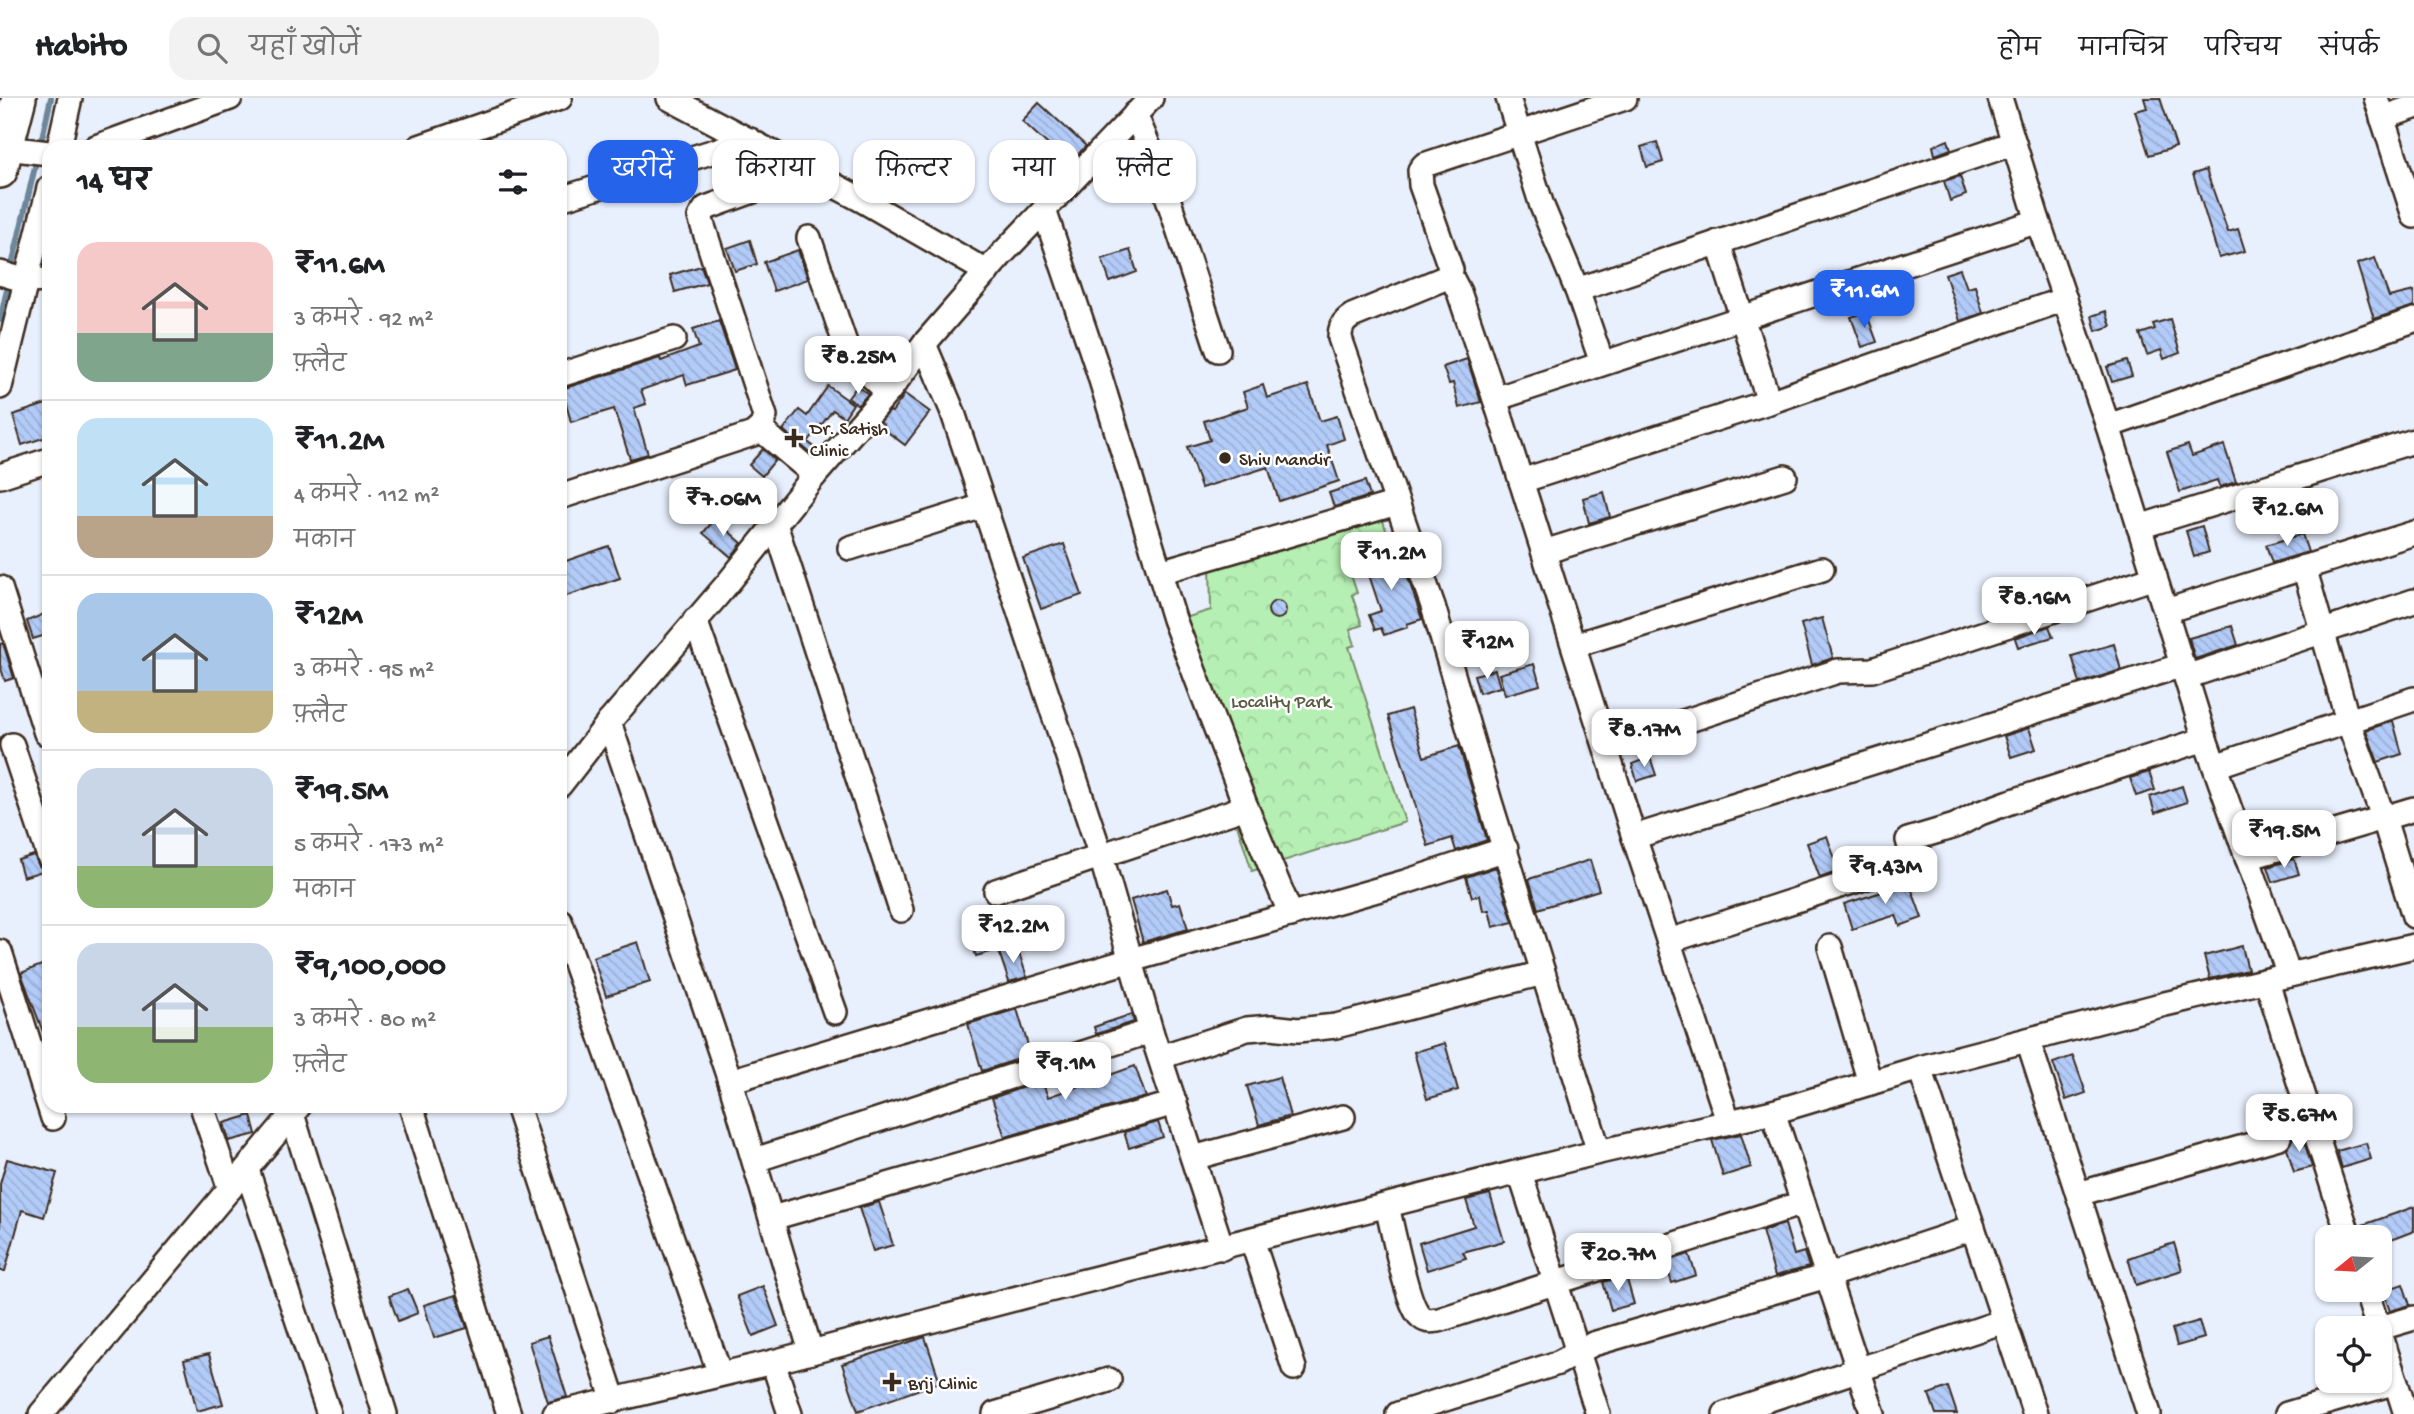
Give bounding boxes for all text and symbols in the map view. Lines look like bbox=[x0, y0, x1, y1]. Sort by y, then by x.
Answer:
search box bbox=[169, 17, 659, 80]
text: Habito bbox=[35, 29, 127, 67]
icon: search bbox=[193, 29, 231, 67]
text: यहाँ खोजें bbox=[249, 35, 361, 66]
text: होम bbox=[1998, 36, 2041, 65]
text: मानचित्र bbox=[2079, 36, 2167, 65]
text: परिचय bbox=[2205, 36, 2281, 65]
text: संपर्क bbox=[2319, 36, 2379, 65]
chip: खरीदें bbox=[588, 140, 698, 203]
chip: किराया bbox=[712, 140, 839, 203]
chip: फ़िल्टर bbox=[853, 140, 975, 203]
chip: नया bbox=[989, 140, 1079, 203]
chip: फ़्लैट bbox=[1093, 140, 1196, 203]
icon: filters bbox=[494, 163, 532, 201]
text: 14 घर bbox=[77, 167, 150, 202]
text: ₹11.6M bbox=[294, 250, 384, 285]
icon: home bbox=[133, 270, 217, 354]
pin: ₹11.6M bbox=[1807, 271, 1921, 330]
text: ₹11.6M bbox=[1829, 279, 1899, 306]
text: 3 कमरे · 92 m² bbox=[294, 307, 433, 334]
pin: ₹8.25M bbox=[801, 336, 915, 396]
text: ₹8.25M bbox=[821, 345, 895, 372]
text: फ़्लैट bbox=[294, 353, 346, 380]
place label: Dr. Satish Clinic bbox=[808, 419, 888, 464]
text: ₹11.2M bbox=[294, 426, 384, 461]
marker: Dr. Satish Clinic bbox=[784, 428, 804, 448]
icon: home bbox=[133, 446, 217, 530]
marker: Shiv Mandir bbox=[1217, 450, 1233, 466]
place label: Shiv Mandir bbox=[1239, 450, 1332, 473]
pin: ₹7.06M bbox=[666, 478, 780, 538]
text: 4 कमरे · 112 m² bbox=[294, 483, 439, 510]
text: ₹7.06M bbox=[685, 487, 761, 514]
pin: ₹12.6M bbox=[2230, 489, 2344, 548]
text: ₹12.6M bbox=[2251, 497, 2323, 524]
text: मकान bbox=[294, 529, 355, 556]
pin: ₹11.2M bbox=[1334, 532, 1448, 592]
text: ₹11.2M bbox=[1357, 541, 1425, 568]
pin: ₹8.16M bbox=[1977, 578, 2091, 637]
text: ₹8.16M bbox=[1998, 586, 2070, 613]
text: ₹12M bbox=[294, 601, 362, 636]
icon: home bbox=[133, 621, 217, 705]
pin: ₹12M bbox=[1446, 622, 1528, 681]
text: ₹12M bbox=[1461, 630, 1513, 657]
text: 3 कमरे · 95 m² bbox=[294, 658, 434, 685]
park label: Locality Park bbox=[1231, 692, 1333, 715]
text: फ़्लैट bbox=[294, 704, 346, 731]
pin: ₹8.17M bbox=[1587, 710, 1701, 769]
text: ₹8.17M bbox=[1608, 718, 1680, 745]
text: ₹19.5M bbox=[294, 776, 388, 811]
icon: home bbox=[133, 796, 217, 880]
pin: ₹19.5M bbox=[2227, 810, 2341, 870]
text: ₹19.5M bbox=[2248, 819, 2320, 846]
text: 5 कमरे · 173 m² bbox=[294, 833, 444, 860]
pin: ₹9.43M bbox=[1828, 846, 1942, 906]
text: ₹9.43M bbox=[1848, 855, 1922, 882]
text: मकान bbox=[294, 879, 355, 906]
pin: ₹12.2M bbox=[956, 906, 1070, 965]
text: ₹12.2M bbox=[978, 914, 1048, 941]
text: ₹9,100,000 bbox=[294, 951, 446, 986]
icon: home bbox=[133, 971, 217, 1055]
text: 3 कमरे · 80 m² bbox=[294, 1008, 436, 1035]
pin: ₹9.1M bbox=[1016, 1042, 1114, 1102]
text: ₹9.1M bbox=[1035, 1051, 1095, 1078]
text: फ़्लैट bbox=[294, 1054, 346, 1081]
pin: ₹5.67M bbox=[2242, 1094, 2356, 1154]
text: ₹5.67M bbox=[2262, 1103, 2336, 1130]
north arrow bbox=[2315, 1225, 2392, 1302]
map controls bbox=[2315, 1225, 2392, 1393]
pin: ₹20.7M bbox=[1561, 1234, 1675, 1293]
text: ₹20.7M bbox=[1580, 1242, 1656, 1269]
button: locate bbox=[2315, 1316, 2392, 1393]
marker: Brij Clinic bbox=[882, 1372, 902, 1392]
place label: Brij Clinic bbox=[907, 1374, 977, 1397]

